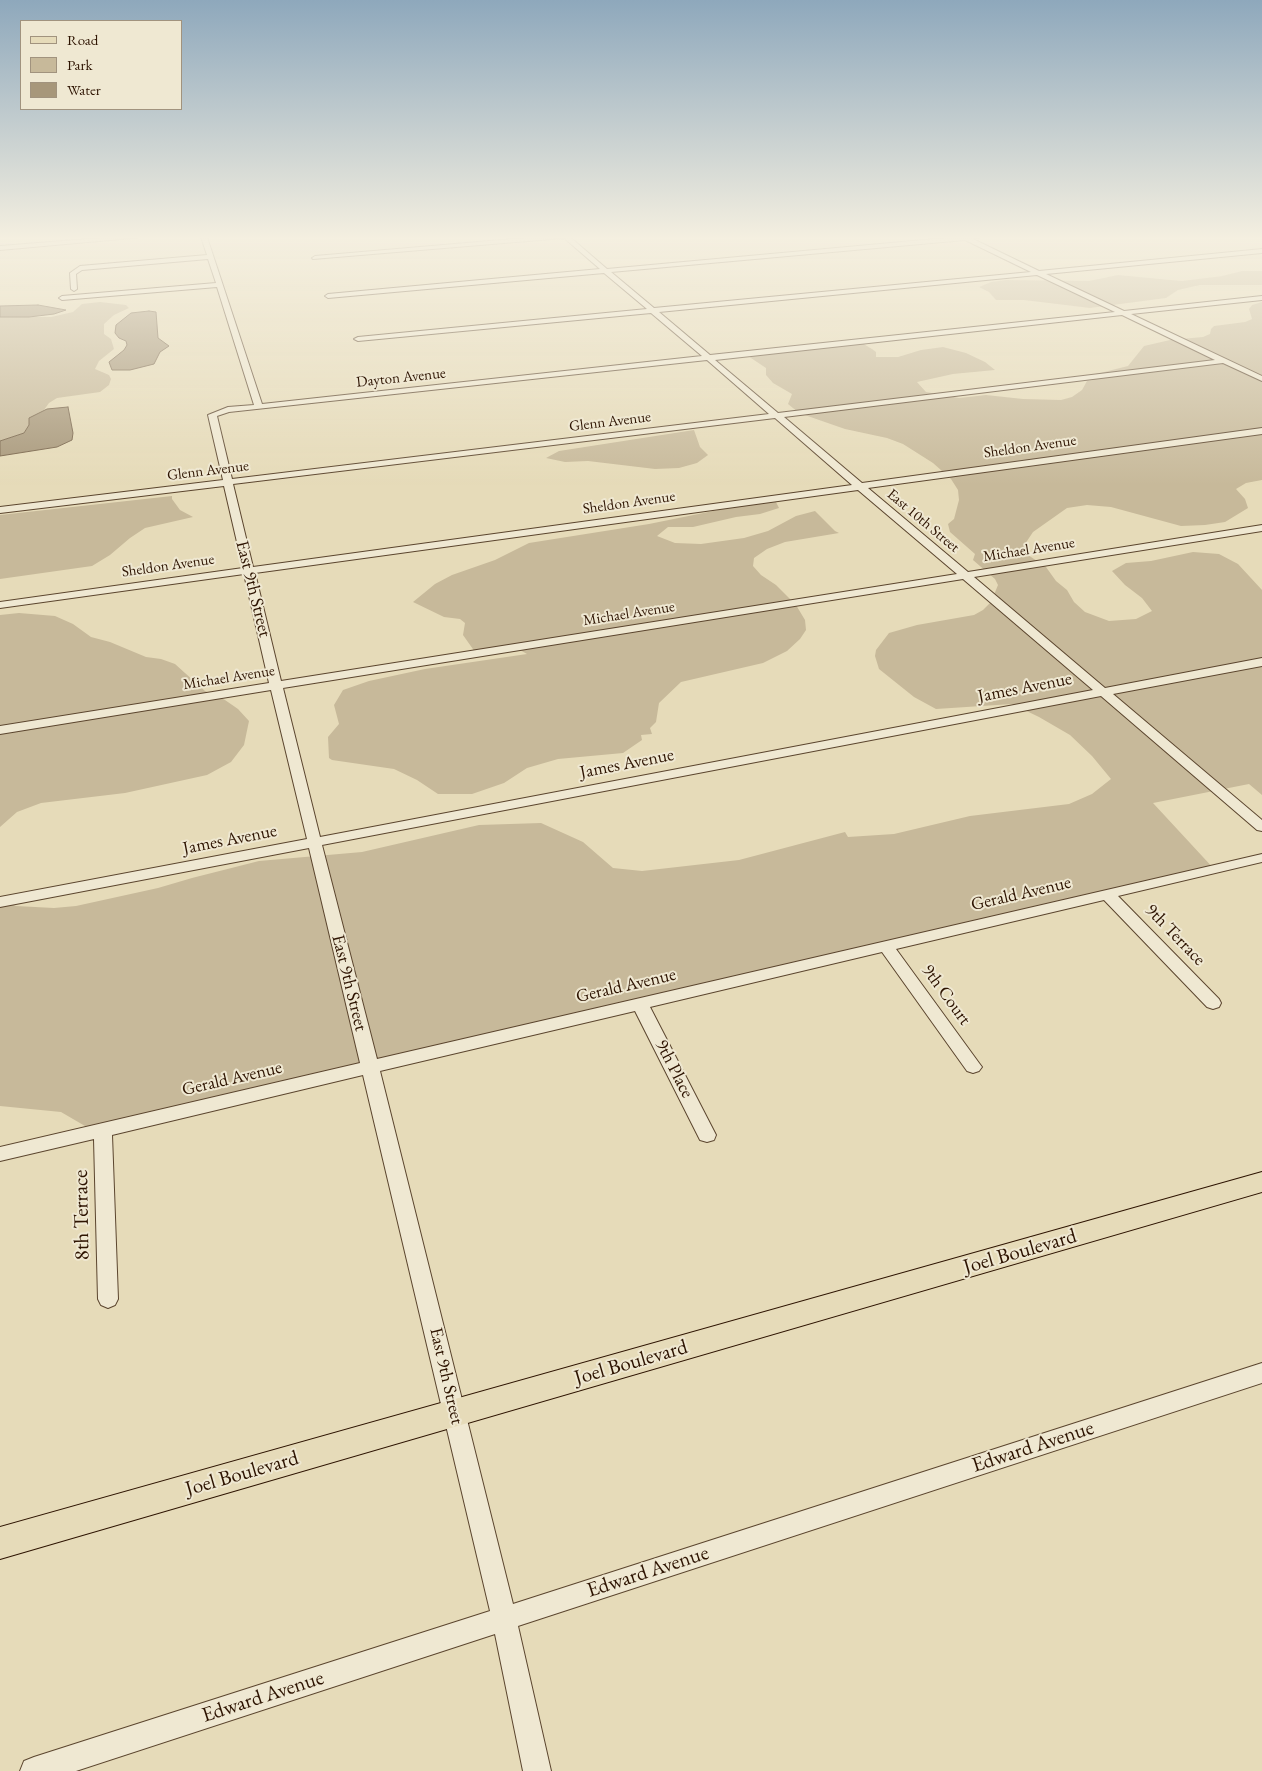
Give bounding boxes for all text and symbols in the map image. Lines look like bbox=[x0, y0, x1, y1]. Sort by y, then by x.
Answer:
legend bbox=[20, 20, 182, 110]
text: Road bbox=[67, 30, 98, 49]
text: Park bbox=[67, 55, 93, 74]
text: Water bbox=[67, 80, 101, 99]
street label: Dayton Avenue bbox=[355, 364, 447, 392]
street label: Glenn Avenue bbox=[568, 408, 652, 436]
street label: Sheldon Avenue bbox=[983, 432, 1077, 462]
street label: Glenn Avenue bbox=[166, 457, 250, 485]
street label: East 10th Street bbox=[883, 485, 963, 557]
street label: Sheldon Avenue bbox=[582, 488, 676, 518]
street label: Michael Avenue bbox=[982, 534, 1076, 566]
street label: East 9th Street bbox=[231, 539, 275, 639]
street label: Sheldon Avenue bbox=[121, 551, 215, 581]
street label: Michael Avenue bbox=[582, 598, 676, 630]
street label: Michael Avenue bbox=[182, 662, 276, 694]
street label: James Avenue bbox=[976, 668, 1074, 708]
street label: James Avenue bbox=[578, 744, 676, 784]
street label: James Avenue bbox=[181, 820, 279, 860]
street label: Gerald Avenue bbox=[969, 872, 1073, 916]
street label: 9th Terrace bbox=[1140, 900, 1210, 970]
street label: East 9th Street bbox=[327, 933, 371, 1033]
street label: 9th Court bbox=[917, 960, 975, 1030]
street label: Gerald Avenue bbox=[574, 964, 678, 1008]
street label: 9th Place bbox=[650, 1036, 698, 1102]
street label: Gerald Avenue bbox=[180, 1057, 284, 1101]
street label: 8th Terrace bbox=[69, 1170, 95, 1260]
street label: Joel Boulevard bbox=[960, 1224, 1080, 1280]
street label: East 9th Street bbox=[424, 1326, 468, 1426]
street label: Joel Boulevard bbox=[571, 1335, 691, 1391]
street label: Edward Avenue bbox=[969, 1415, 1097, 1479]
street label: Joel Boulevard bbox=[182, 1446, 302, 1502]
street label: Edward Avenue bbox=[584, 1540, 712, 1604]
street label: Edward Avenue bbox=[199, 1665, 327, 1729]

